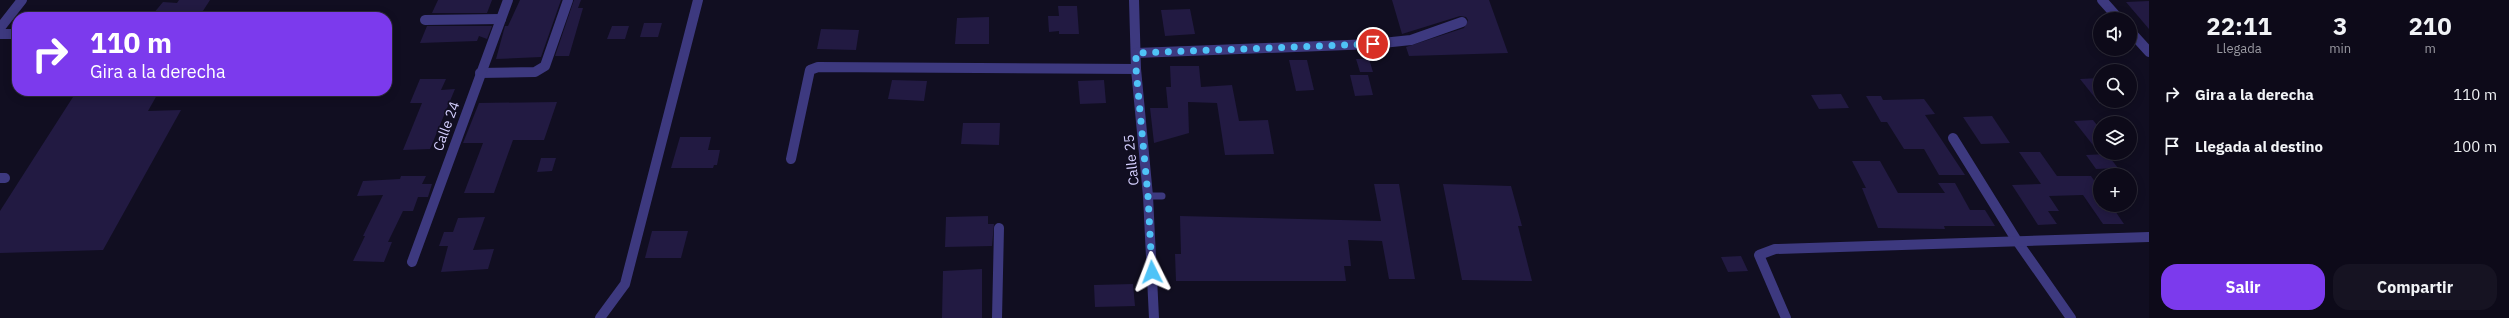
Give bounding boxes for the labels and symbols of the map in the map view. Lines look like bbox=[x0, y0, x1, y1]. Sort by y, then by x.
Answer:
pin bbox=[1356, 27, 1390, 61]
street label: Calle 24 bbox=[429, 99, 463, 153]
street label: Calle 25 bbox=[1119, 133, 1143, 187]
position arrow bbox=[1131, 251, 1173, 293]

